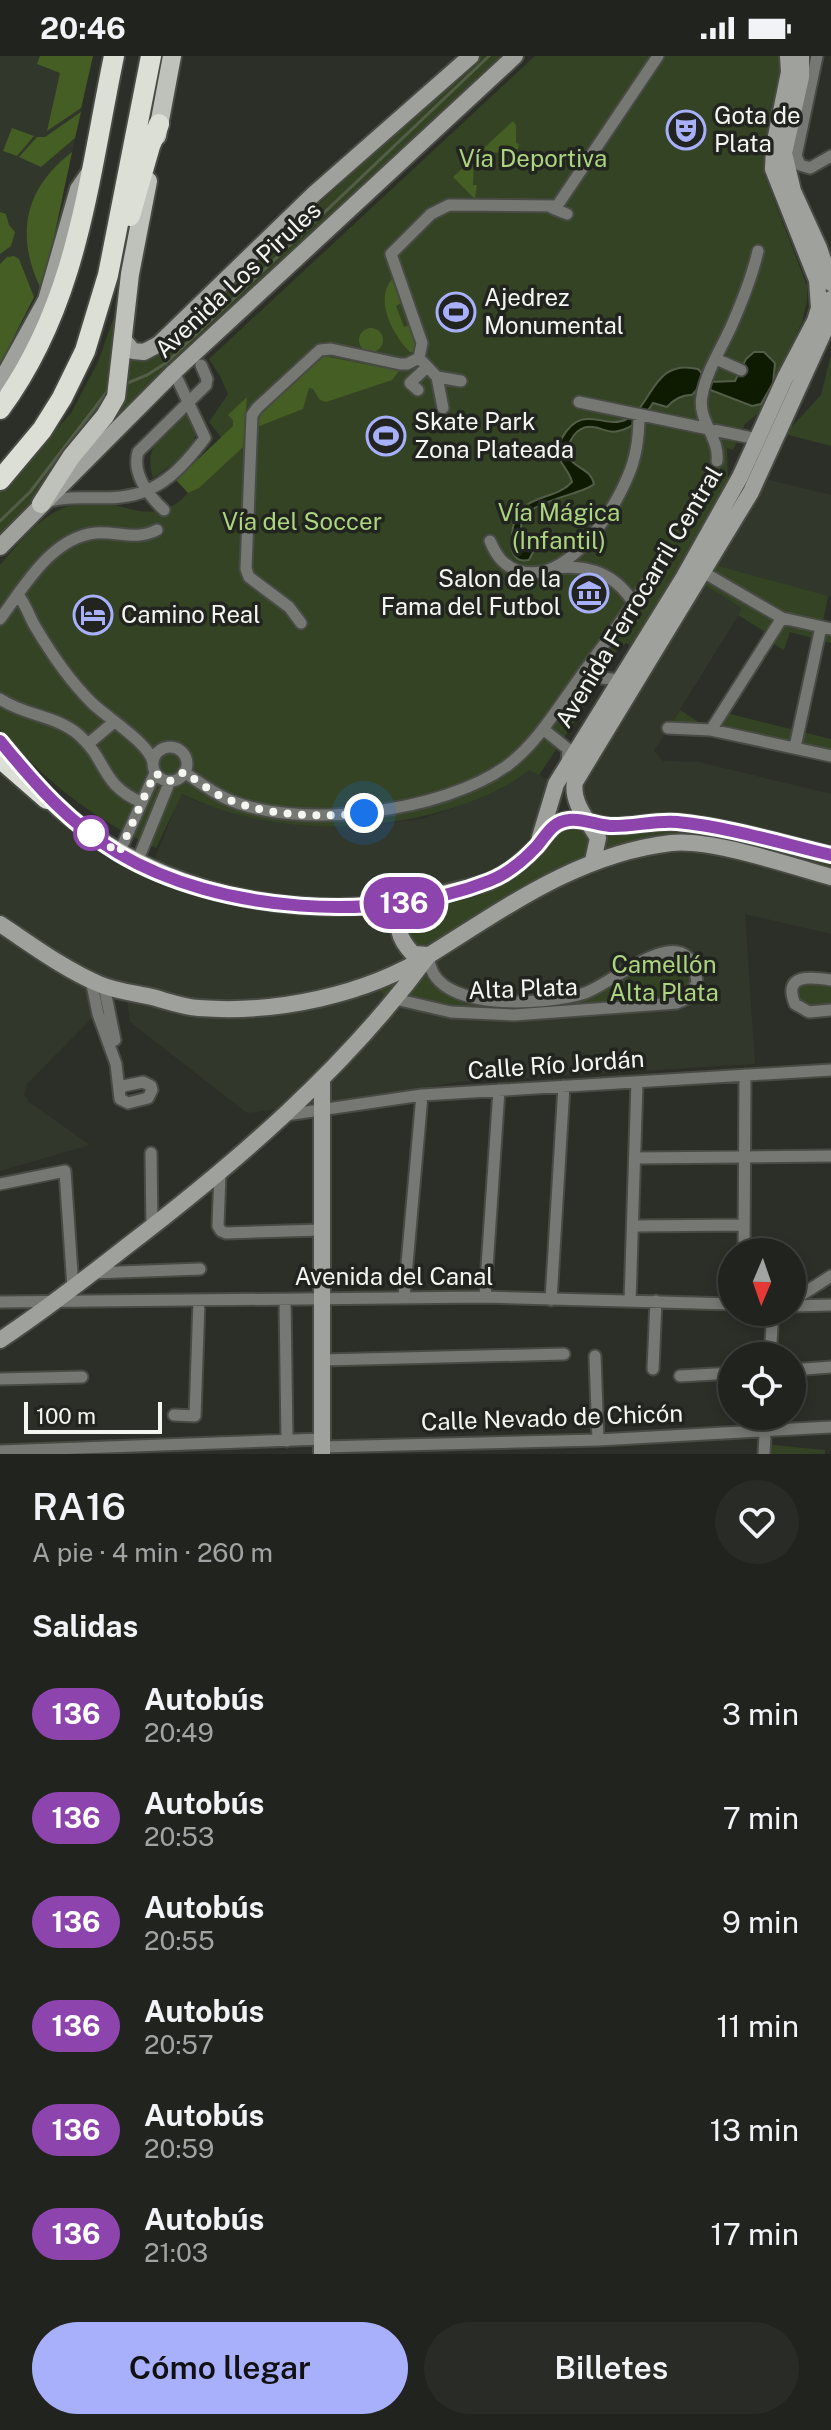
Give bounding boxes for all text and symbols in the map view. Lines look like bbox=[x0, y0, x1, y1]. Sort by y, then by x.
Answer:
text: 20:46 bbox=[40, 10, 126, 46]
place label: Gota de Plata bbox=[714, 101, 801, 157]
theatre icon: Gota de Plata bbox=[665, 109, 707, 151]
park label: Vía Deportiva bbox=[459, 144, 607, 172]
street label: Avenida Los Pirules bbox=[149, 195, 326, 363]
place label: Ajedrez Monumental bbox=[484, 283, 624, 339]
sports icon: Ajedrez Monumental bbox=[435, 291, 477, 333]
place label: Skate Park Zona Plateada bbox=[414, 407, 574, 463]
sports icon: Skate Park Zona Plateada bbox=[365, 415, 407, 457]
street label: Avenida Ferrocarril Central bbox=[549, 461, 727, 732]
park label: Vía Mágica (Infantil) bbox=[498, 498, 620, 554]
park label: Vía del Soccer bbox=[222, 507, 382, 535]
place label: Salon de la Fama del Futbol bbox=[381, 564, 561, 620]
museum icon: Salon de la Fama del Futbol bbox=[568, 572, 610, 614]
hotel icon: Camino Real bbox=[72, 594, 114, 636]
place label: Camino Real bbox=[121, 600, 260, 628]
your location bbox=[344, 793, 384, 833]
unlabelled marker bbox=[74, 816, 108, 850]
line badge: 136 bbox=[358, 877, 450, 929]
text: 136 bbox=[379, 886, 429, 919]
park label: Camellón Alta Plata bbox=[609, 950, 719, 1006]
street label: Alta Plata bbox=[468, 972, 578, 1004]
street label: Calle Río Jordán bbox=[467, 1044, 645, 1084]
north arrow bbox=[718, 1238, 806, 1326]
map controls bbox=[718, 1238, 806, 1430]
street label: Avenida del Canal bbox=[295, 1262, 493, 1290]
button: locate bbox=[718, 1342, 806, 1430]
scale bar bbox=[24, 1398, 162, 1434]
street label: Calle Nevado de Chicón bbox=[420, 1398, 684, 1436]
text: 100 m bbox=[36, 1403, 96, 1429]
button: heart bbox=[715, 1480, 799, 1564]
text: RA16 bbox=[32, 1484, 126, 1529]
text: A pie · 4 min · 260 m bbox=[32, 1537, 273, 1568]
text: Salidas bbox=[32, 1608, 138, 1644]
text: Autobús bbox=[144, 1681, 264, 1717]
text: 3 min bbox=[722, 1696, 799, 1732]
text: 136 bbox=[51, 1697, 101, 1730]
text: 20:49 bbox=[144, 1717, 214, 1748]
text: Autobús bbox=[144, 1785, 264, 1821]
text: 7 min bbox=[723, 1800, 799, 1836]
text: 136 bbox=[51, 1801, 101, 1834]
text: 20:53 bbox=[144, 1821, 214, 1852]
text: Autobús bbox=[144, 1889, 264, 1925]
text: 9 min bbox=[722, 1904, 799, 1940]
text: 136 bbox=[51, 1905, 101, 1938]
text: 20:55 bbox=[144, 1925, 215, 1956]
text: Autobús bbox=[144, 1993, 264, 2029]
text: 11 min bbox=[716, 2008, 799, 2044]
text: 136 bbox=[51, 2009, 101, 2042]
text: 20:57 bbox=[144, 2029, 214, 2060]
text: Autobús bbox=[144, 2097, 264, 2133]
text: 13 min bbox=[710, 2112, 799, 2148]
text: 136 bbox=[51, 2113, 101, 2146]
text: 20:59 bbox=[144, 2133, 214, 2164]
text: Autobús bbox=[144, 2201, 264, 2237]
text: 17 min bbox=[711, 2216, 799, 2252]
text: 136 bbox=[51, 2217, 101, 2250]
text: 21:03 bbox=[144, 2237, 208, 2268]
button: Cómo llegar bbox=[32, 2322, 408, 2414]
button: Billetes bbox=[424, 2322, 799, 2414]

